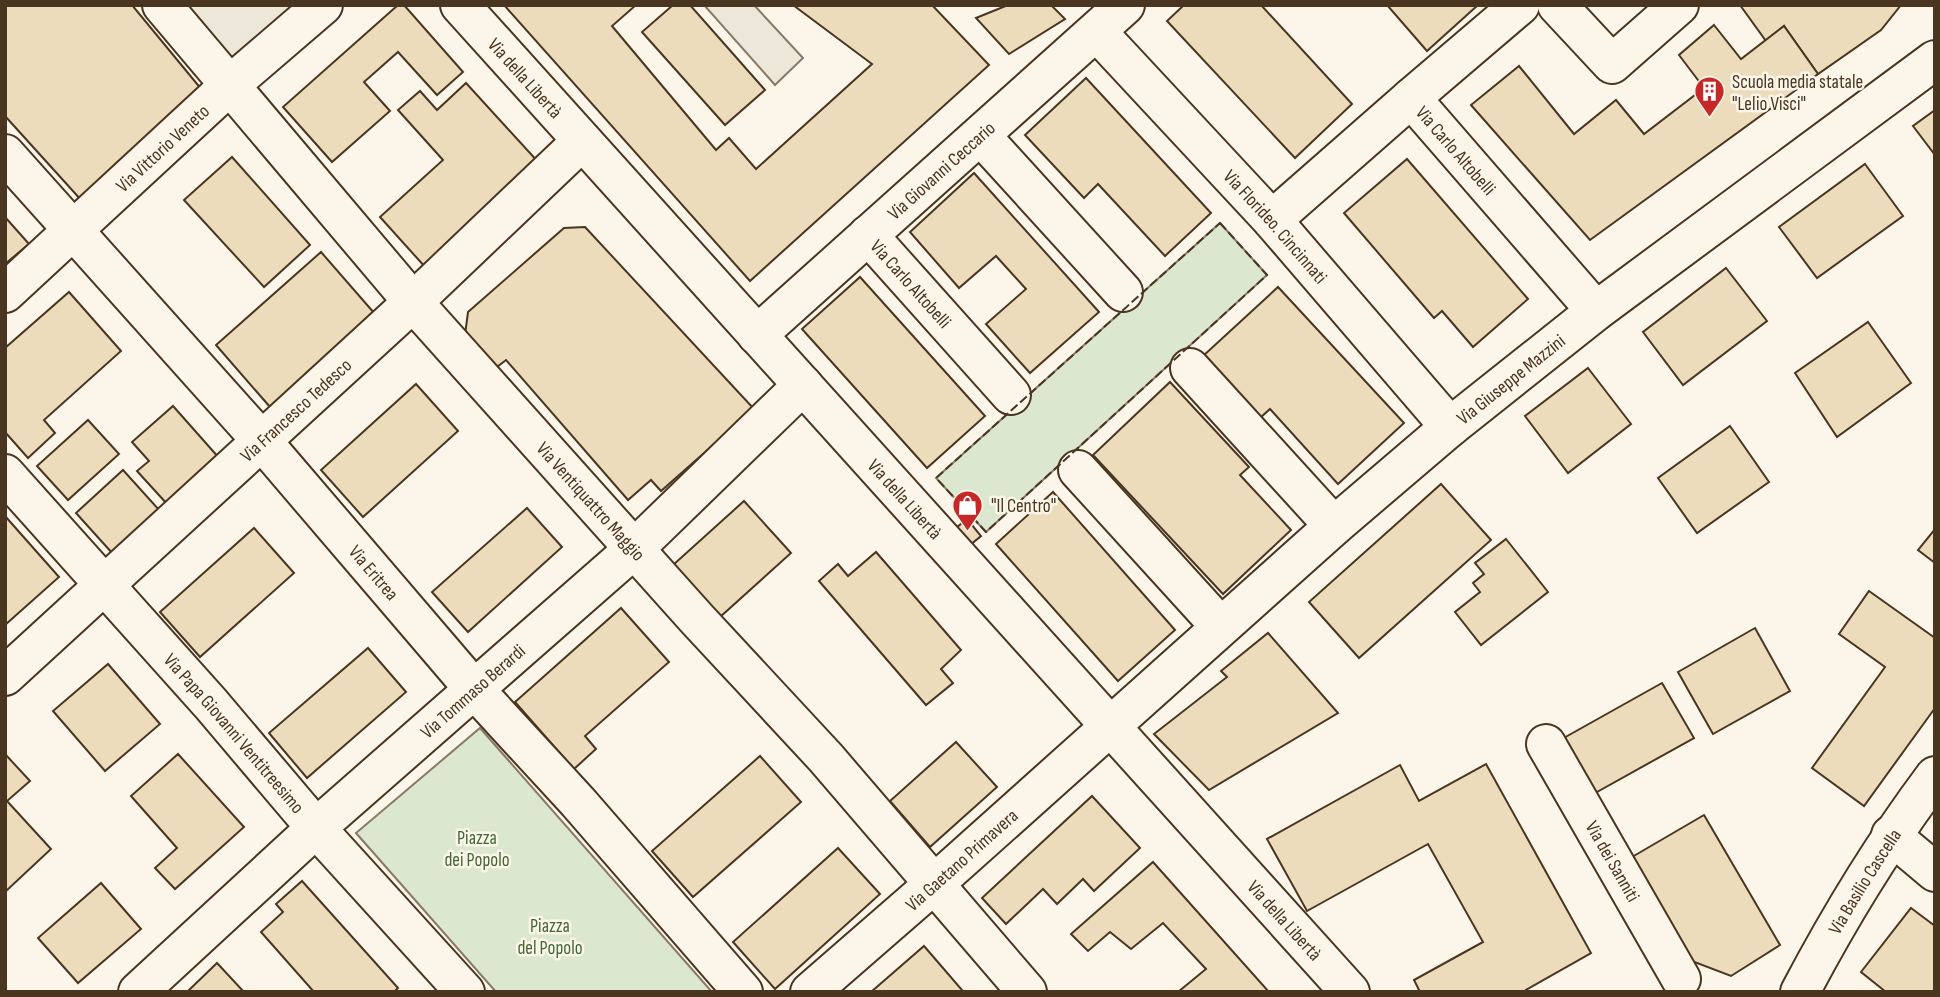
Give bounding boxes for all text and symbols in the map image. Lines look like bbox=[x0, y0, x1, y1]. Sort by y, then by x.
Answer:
street label: Via della Libertà bbox=[482, 34, 567, 124]
place label: Scuola media statale "Lelio Visci" bbox=[1732, 71, 1863, 116]
building icon: Scuola media statale "Lelio Visci" bbox=[1692, 75, 1726, 119]
street label: Via Vittorio Veneto bbox=[112, 100, 215, 198]
street label: Via Carlo Altobelli bbox=[1410, 102, 1500, 200]
street label: Via Giovanni Ceccario bbox=[883, 117, 1000, 225]
street label: Via Florideo. Cincinnati bbox=[1218, 165, 1332, 289]
street label: Via Carlo Altobelli bbox=[865, 236, 956, 333]
street label: Via Giuseppe Mazzini bbox=[1453, 330, 1570, 430]
street label: Via Francesco Tedesco bbox=[236, 354, 357, 468]
street label: Via Ventiquattro Maggio bbox=[531, 438, 649, 566]
street label: Via della Libertà bbox=[862, 455, 946, 545]
shop icon: "Il Centro" bbox=[951, 488, 985, 532]
place label: "Il Centro" bbox=[991, 495, 1056, 518]
street label: Via Eritrea bbox=[343, 541, 403, 606]
street label: Via Tommaso Berardi bbox=[416, 640, 530, 744]
street label: Via Papa Giovanni Ventitreesimo bbox=[158, 649, 309, 819]
street label: Via Gaetano Primavera bbox=[901, 805, 1023, 917]
street label: Via dei Sanniti bbox=[1580, 817, 1644, 906]
street label: Via Basilio Cascella bbox=[1824, 825, 1907, 939]
park label: Piazza dei Popolo bbox=[444, 827, 510, 872]
street label: Via della Libertà bbox=[1242, 876, 1326, 966]
park label: Piazza del Popolo bbox=[517, 915, 583, 960]

